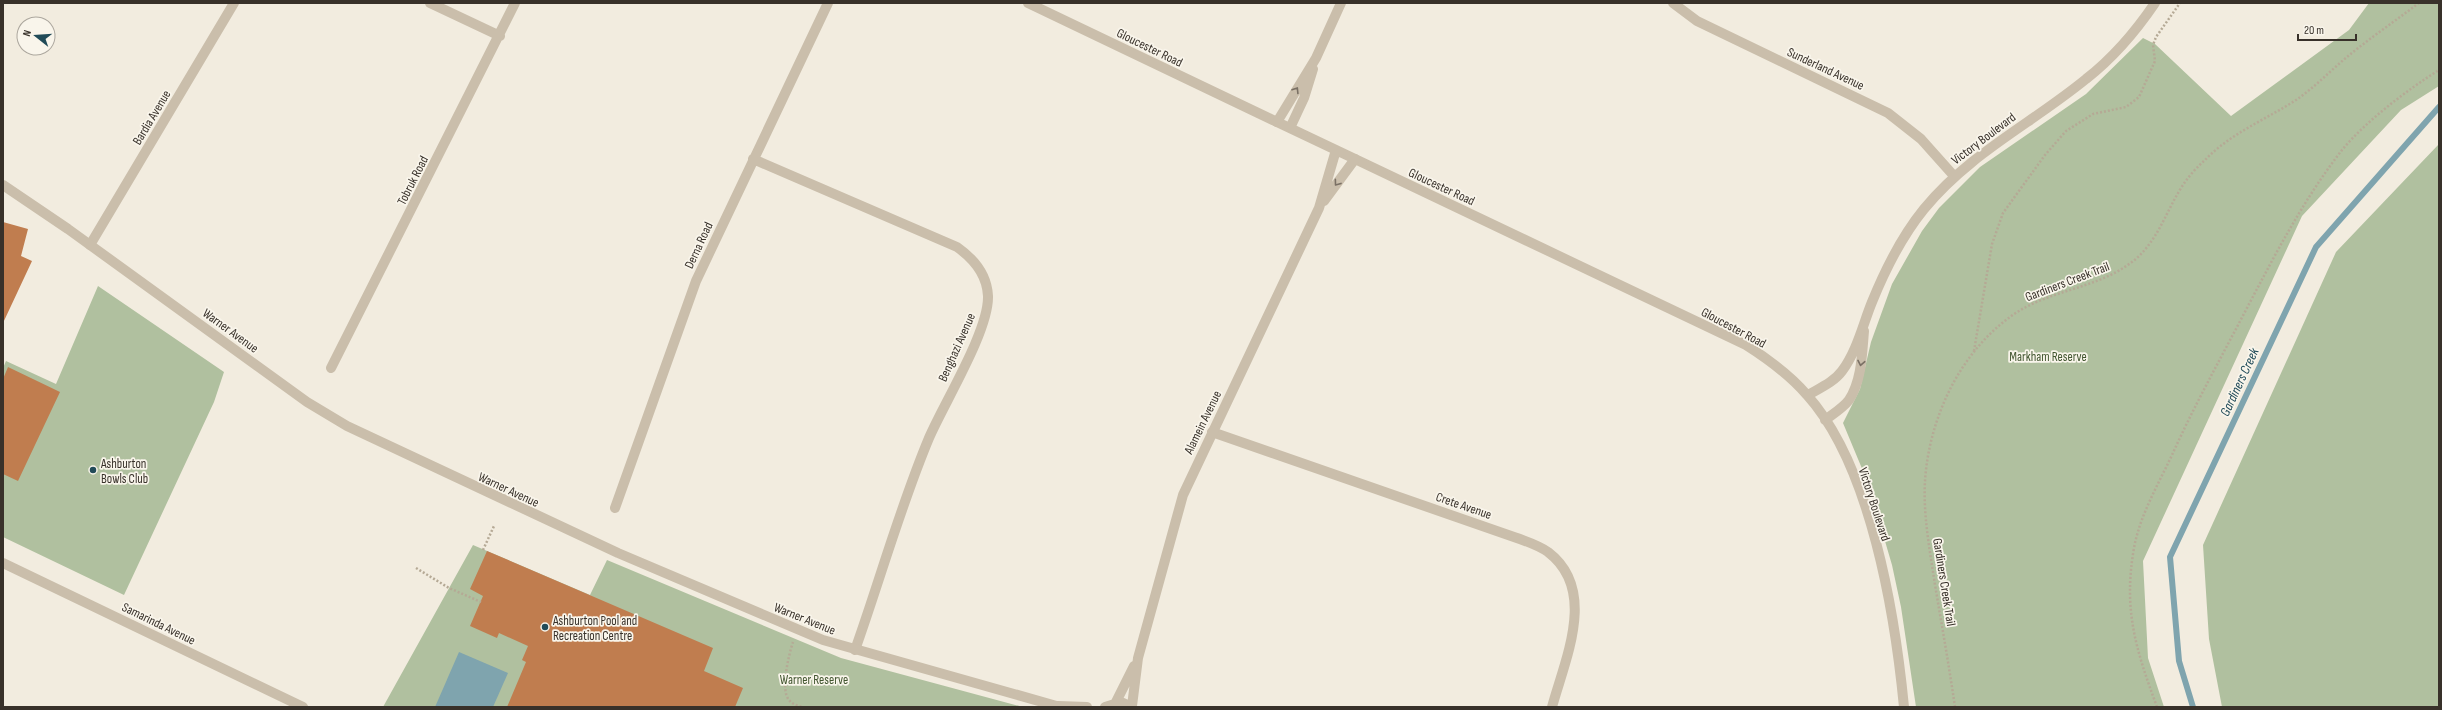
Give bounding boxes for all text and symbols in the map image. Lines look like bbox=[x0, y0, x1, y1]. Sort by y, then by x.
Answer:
north arrow bbox=[16, 16, 56, 56]
scale bar bbox=[2298, 16, 2356, 42]
text: 20 m bbox=[2304, 23, 2324, 38]
street label: Gloucester Road bbox=[1114, 25, 1185, 71]
text: N bbox=[20, 28, 34, 38]
street label: Sunderland Avenue bbox=[1784, 44, 1867, 94]
street label: Bardia Avenue bbox=[129, 87, 174, 148]
one-way arrow bbox=[1292, 87, 1299, 94]
street label: Victory Boulevard bbox=[1948, 109, 2019, 168]
street label: Tobruk Road bbox=[394, 153, 432, 208]
street label: Gloucester Road bbox=[1406, 165, 1477, 209]
one-way arrow bbox=[1335, 179, 1342, 186]
street label: Derna Road bbox=[681, 220, 717, 271]
street label: Gardiners Creek Trail bbox=[2023, 259, 2112, 305]
street label: Gloucester Road bbox=[1698, 304, 1769, 352]
street label: Warner Avenue bbox=[199, 305, 262, 356]
street label: Benghazi Avenue bbox=[935, 311, 979, 384]
water label: Gardiners Creek bbox=[2216, 345, 2263, 419]
park label: Markham Reserve bbox=[2009, 349, 2087, 365]
one-way arrow bbox=[1857, 360, 1865, 367]
street label: Alamein Avenue bbox=[1180, 388, 1225, 458]
place label: Ashburton Bowls Club bbox=[100, 456, 148, 487]
marker: Ashburton Bowls Club bbox=[88, 465, 98, 475]
street label: Victory Boulevard bbox=[1855, 465, 1893, 543]
street label: Warner Avenue bbox=[476, 469, 542, 511]
street label: Crete Avenue bbox=[1434, 489, 1494, 523]
street label: Gardiners Creek Trail bbox=[1929, 537, 1959, 627]
street label: Samarinda Avenue bbox=[119, 599, 198, 649]
street label: Warner Avenue bbox=[771, 599, 838, 639]
place label: Ashburton Pool and Recreation Centre bbox=[552, 613, 637, 644]
marker: Ashburton Pool and Recreation Centre bbox=[540, 622, 550, 632]
park label: Warner Reserve bbox=[780, 672, 848, 688]

